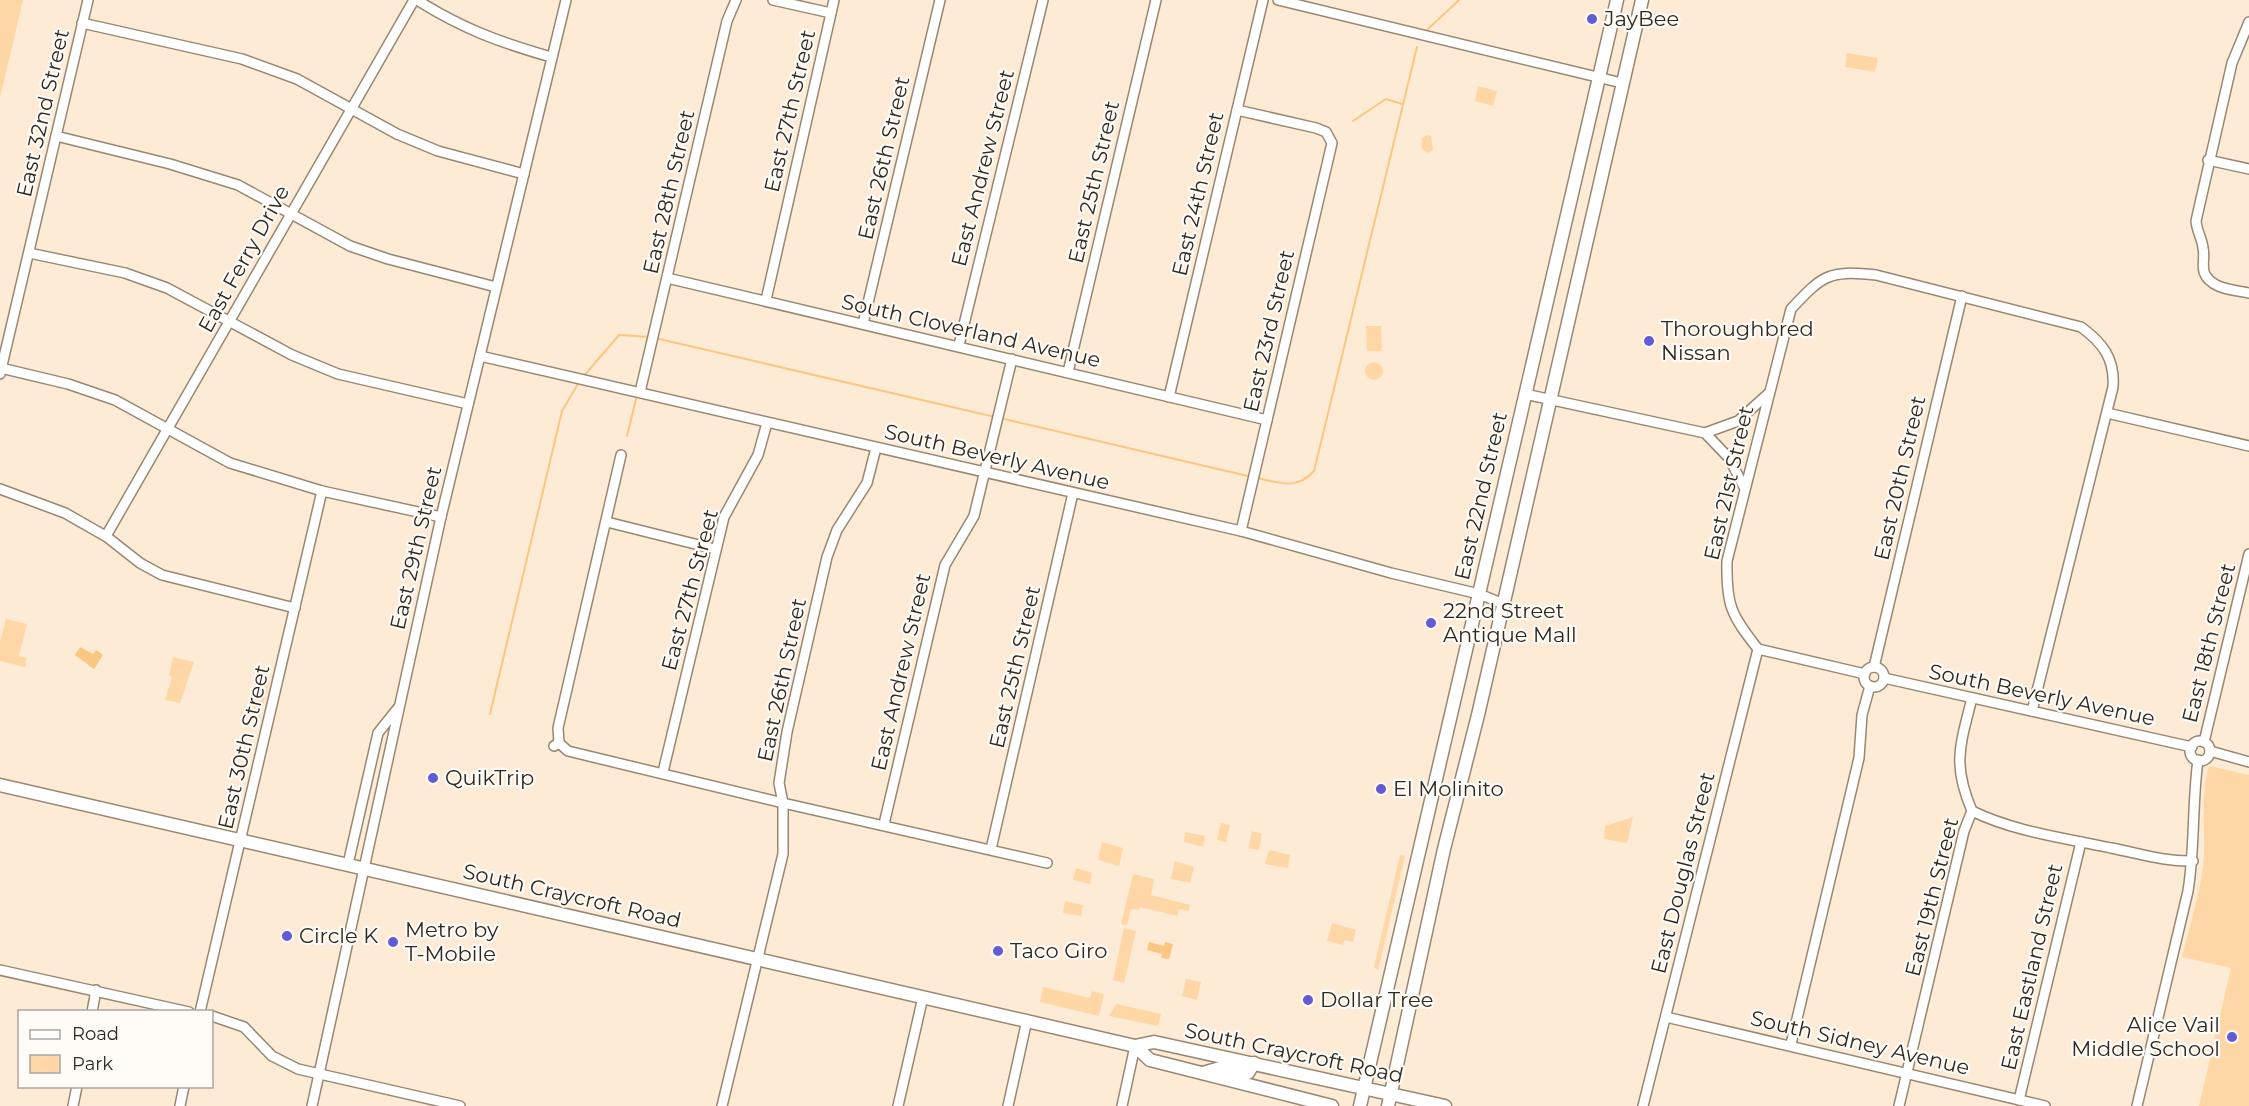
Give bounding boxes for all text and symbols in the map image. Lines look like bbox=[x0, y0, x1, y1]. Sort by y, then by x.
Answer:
place label: JayBee bbox=[1603, 6, 1679, 31]
marker: JayBee bbox=[1585, 12, 1599, 26]
street label: East 32nd Street bbox=[11, 26, 74, 199]
street label: East 27th Street bbox=[759, 27, 820, 195]
street label: East Andrew Street bbox=[946, 67, 1019, 269]
street label: East 26th Street bbox=[853, 74, 914, 242]
street label: East 25th Street bbox=[1063, 98, 1124, 266]
street label: East 28th Street bbox=[637, 107, 700, 276]
street label: East 24th Street bbox=[1166, 109, 1229, 278]
street label: East Ferry Drive bbox=[193, 181, 294, 337]
street label: East 23rd Street bbox=[1238, 247, 1299, 414]
street label: South Cloverland Avenue bbox=[839, 289, 1103, 373]
place label: Thoroughbred Nissan bbox=[1661, 316, 1814, 365]
marker: Thoroughbred Nissan bbox=[1642, 334, 1656, 348]
street label: East 20th Street bbox=[1868, 393, 1931, 563]
street label: East 21st Street bbox=[1699, 403, 1758, 563]
street label: East 22nd Street bbox=[1449, 409, 1512, 582]
street label: South Beverly Avenue bbox=[882, 418, 1112, 495]
street label: East 29th Street bbox=[385, 464, 446, 632]
street label: East 27th Street bbox=[656, 506, 723, 673]
street label: East 18th Street bbox=[2177, 561, 2240, 725]
street label: East Andrew Street bbox=[866, 571, 935, 773]
street label: East 25th Street bbox=[984, 583, 1045, 751]
street label: East 26th Street bbox=[752, 596, 811, 764]
place label: 22nd Street Antique Mall bbox=[1443, 598, 1577, 647]
marker: 22nd Street Antique Mall bbox=[1424, 616, 1438, 630]
street label: South Beverly Avenue bbox=[1927, 658, 2157, 731]
street label: East 30th Street bbox=[212, 662, 275, 832]
place label: QuikTrip bbox=[445, 765, 534, 790]
street label: East Douglas Street bbox=[1645, 770, 1720, 976]
marker: QuikTrip bbox=[426, 771, 440, 785]
place label: El Molinito bbox=[1393, 776, 1504, 801]
marker: El Molinito bbox=[1374, 782, 1388, 796]
street label: East 19th Street bbox=[1900, 815, 1963, 979]
street label: South Craycroft Road bbox=[461, 858, 684, 933]
street label: East Eastland Street bbox=[1996, 861, 2067, 1073]
place label: Metro by T-Mobile bbox=[405, 917, 499, 966]
place label: Circle K bbox=[299, 923, 378, 948]
marker: Circle K bbox=[280, 929, 294, 943]
marker: Metro by T-Mobile bbox=[386, 935, 400, 949]
place label: Taco Giro bbox=[1010, 938, 1107, 963]
marker: Taco Giro bbox=[991, 944, 1005, 958]
place label: Dollar Tree bbox=[1320, 987, 1433, 1012]
marker: Dollar Tree bbox=[1301, 993, 1315, 1007]
street label: South Sidney Avenue bbox=[1748, 1005, 1972, 1080]
legend bbox=[18, 1010, 213, 1088]
place label: Alice Vail Middle School bbox=[2071, 1012, 2220, 1061]
street label: South Craycroft Road bbox=[1182, 1017, 1406, 1088]
text: Road bbox=[72, 1023, 119, 1045]
marker: Alice Vail Middle School bbox=[2225, 1030, 2239, 1044]
text: Park bbox=[72, 1053, 113, 1075]

